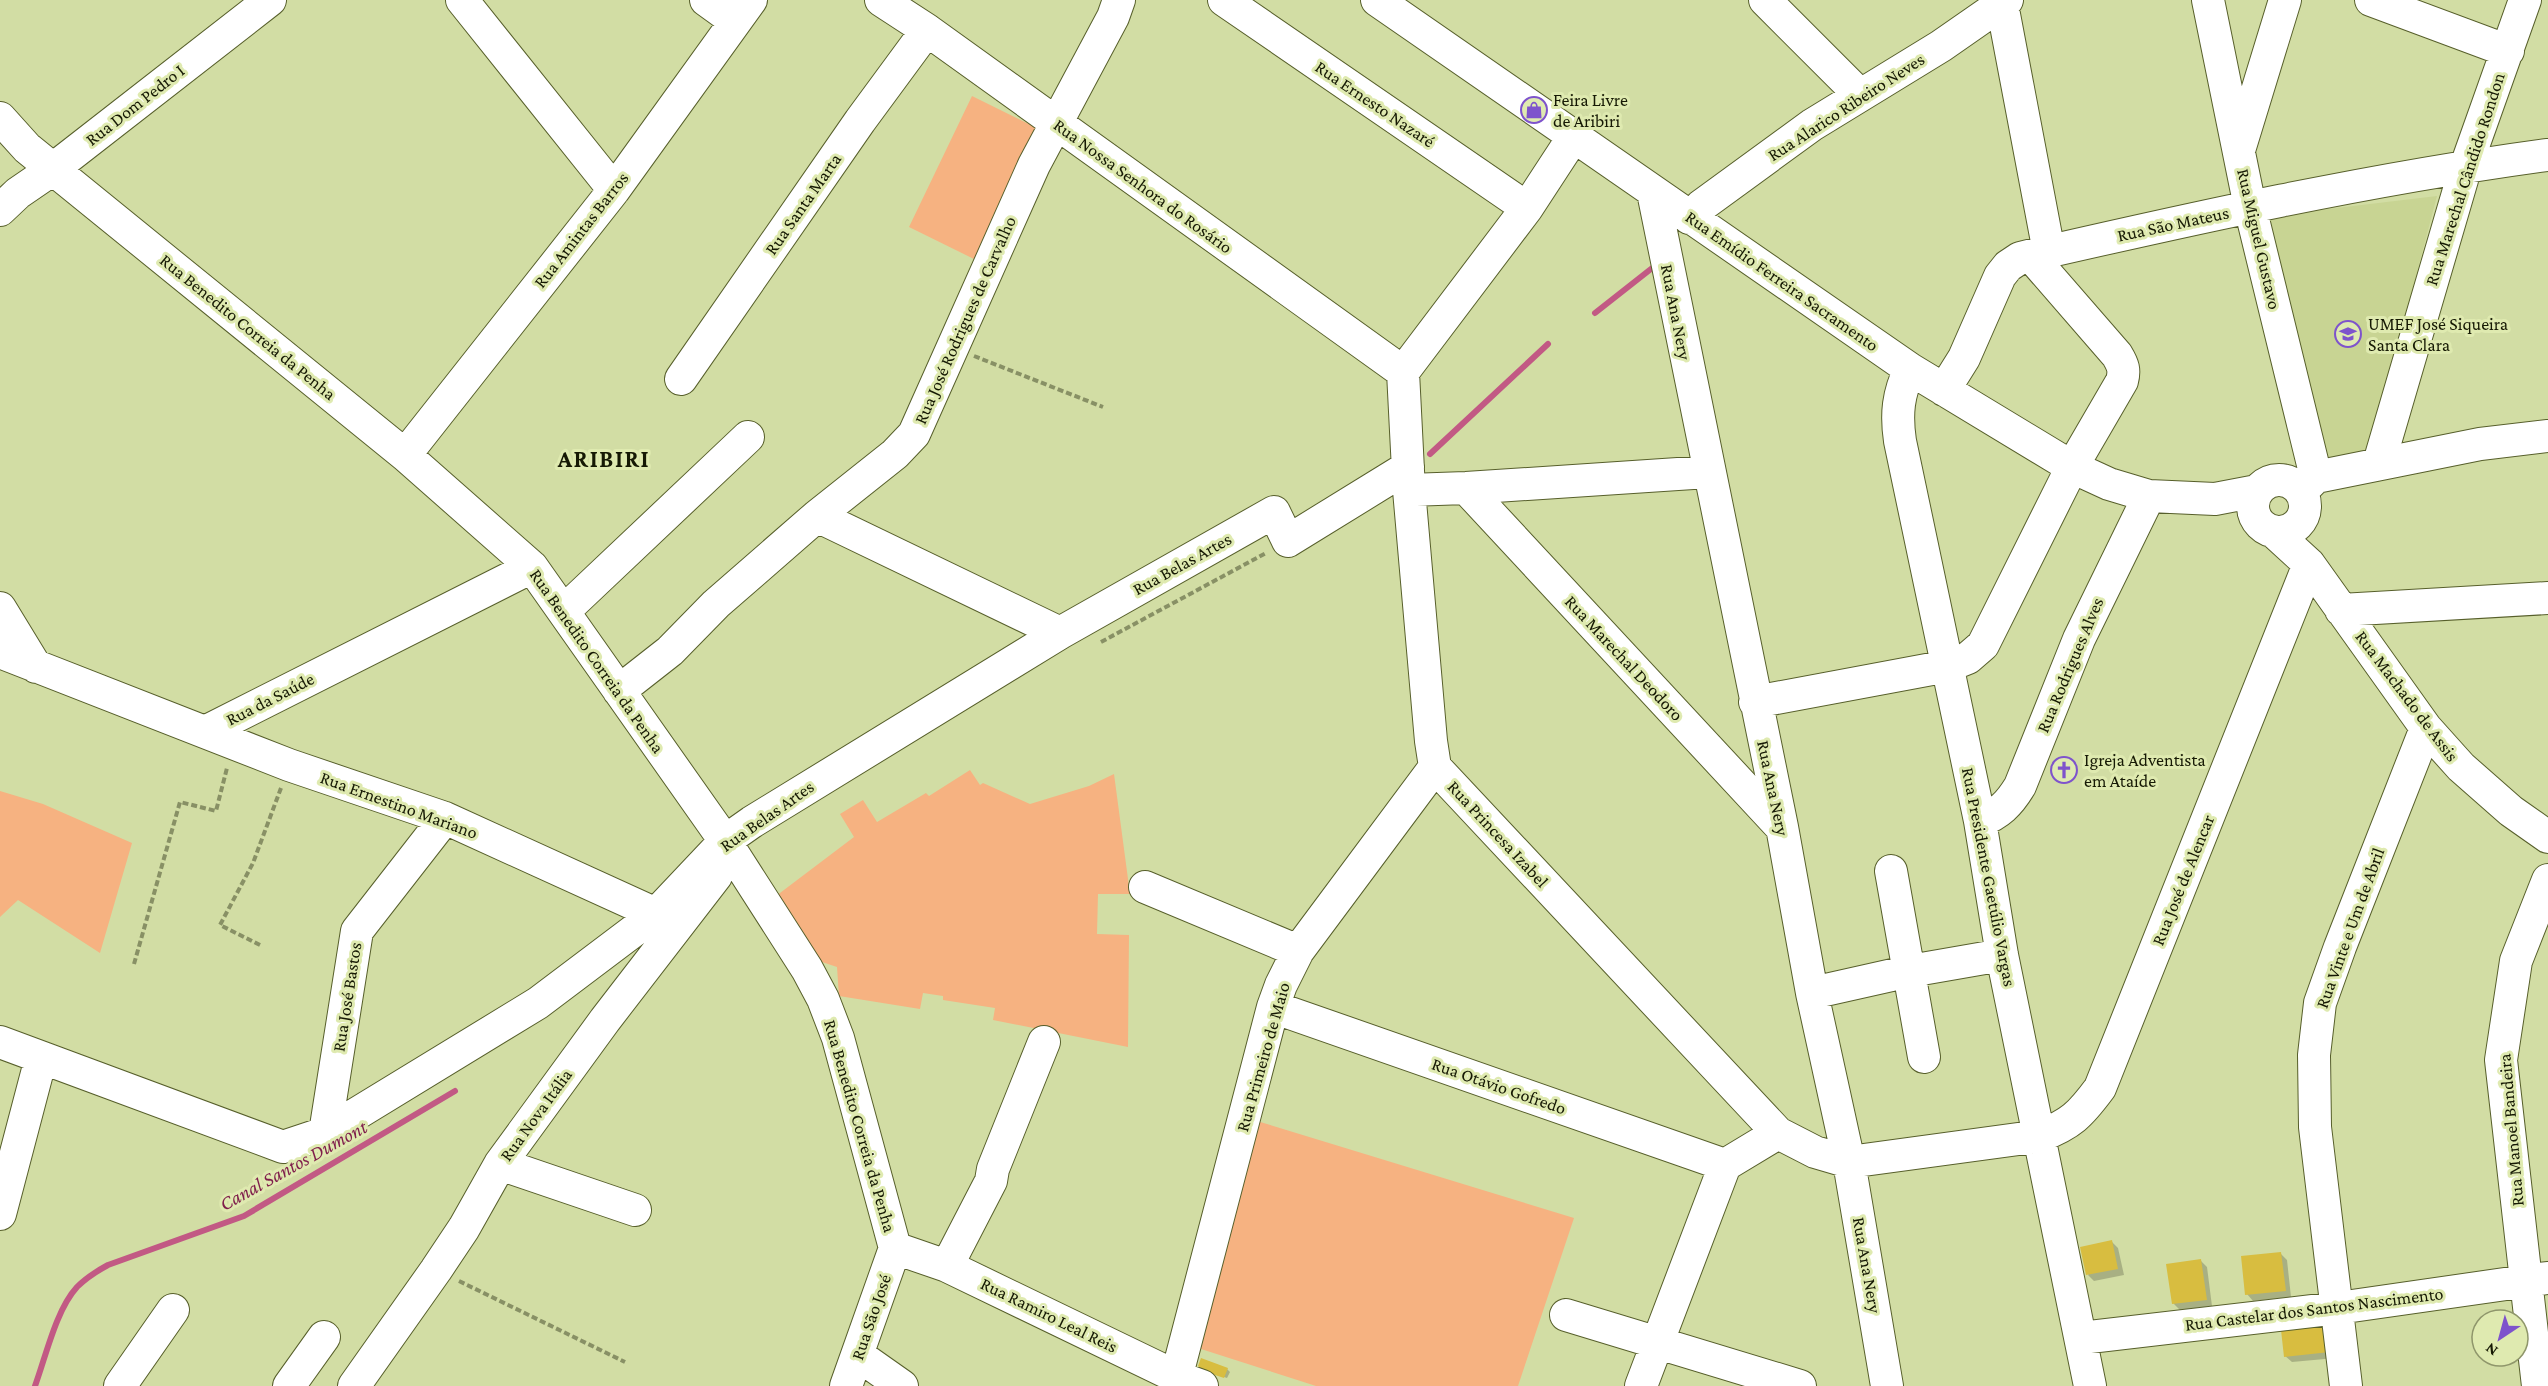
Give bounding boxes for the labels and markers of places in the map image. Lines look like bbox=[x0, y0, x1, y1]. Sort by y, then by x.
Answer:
place label: Feira Livre de Aribiri bbox=[1553, 90, 1628, 131]
shop icon: Feira Livre de Aribiri bbox=[1519, 95, 1549, 125]
place label: UMEF José Siqueira Santa Clara bbox=[2368, 314, 2508, 355]
school or university icon: UMEF José Siqueira Santa Clara bbox=[2333, 319, 2363, 349]
place label: Igreja Adventista em Ataíde bbox=[2084, 750, 2206, 791]
church icon: Igreja Adventista em Ataíde bbox=[2049, 755, 2079, 785]

